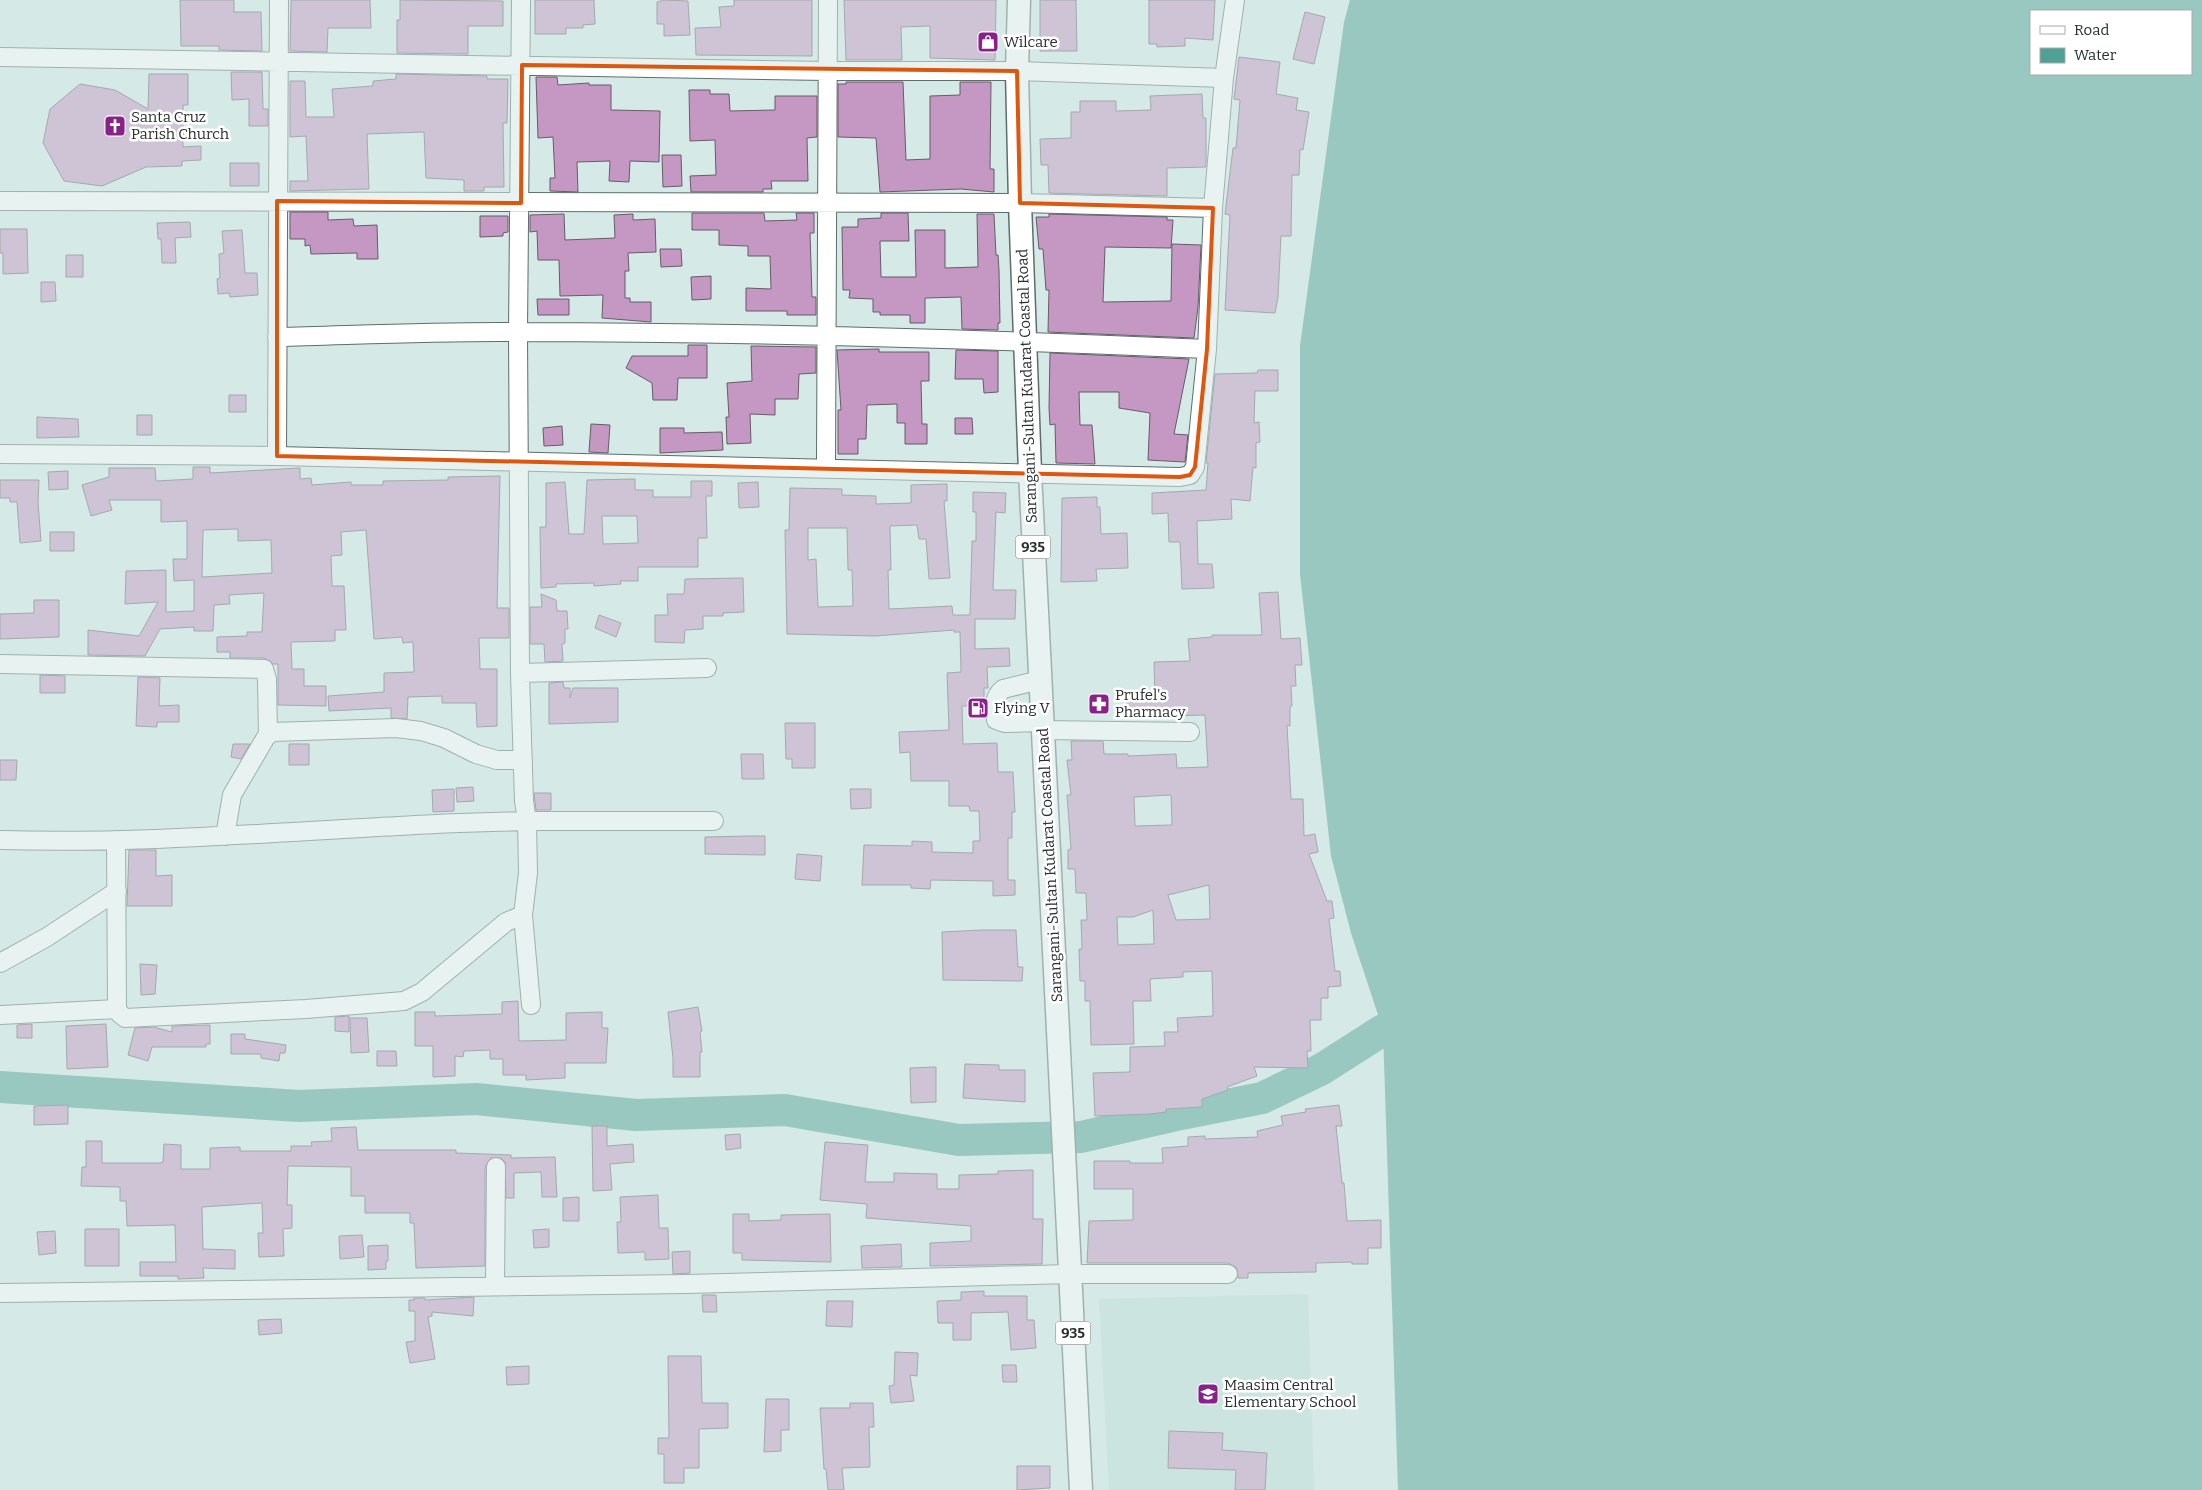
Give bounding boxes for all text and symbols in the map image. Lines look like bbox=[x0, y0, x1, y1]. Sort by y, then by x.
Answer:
legend bbox=[2030, 10, 2192, 75]
text: Road bbox=[2074, 21, 2109, 39]
shop icon: Wilcare bbox=[976, 30, 1000, 54]
place label: Wilcare bbox=[1004, 33, 1058, 51]
text: Water bbox=[2074, 46, 2117, 64]
place label: Santa Cruz Parish Church bbox=[131, 108, 230, 143]
church icon: Santa Cruz Parish Church bbox=[103, 114, 127, 138]
street label: Sarangani-Sultan Kudarat Coastal Road bbox=[1013, 248, 1041, 524]
road number: 935 bbox=[1016, 536, 1050, 558]
place label: Prufel's Pharmacy bbox=[1115, 686, 1186, 721]
pharmacy icon: Prufel's Pharmacy bbox=[1087, 692, 1111, 716]
fuel station icon: Flying V bbox=[966, 696, 990, 720]
place label: Flying V bbox=[994, 699, 1051, 717]
street label: Sarangani-Sultan Kudarat Coastal Road bbox=[1034, 727, 1066, 1003]
road number: 935 bbox=[1056, 1322, 1090, 1345]
place label: Maasim Central Elementary School bbox=[1224, 1376, 1356, 1411]
school or university icon: Maasim Central Elementary School bbox=[1196, 1382, 1220, 1406]

